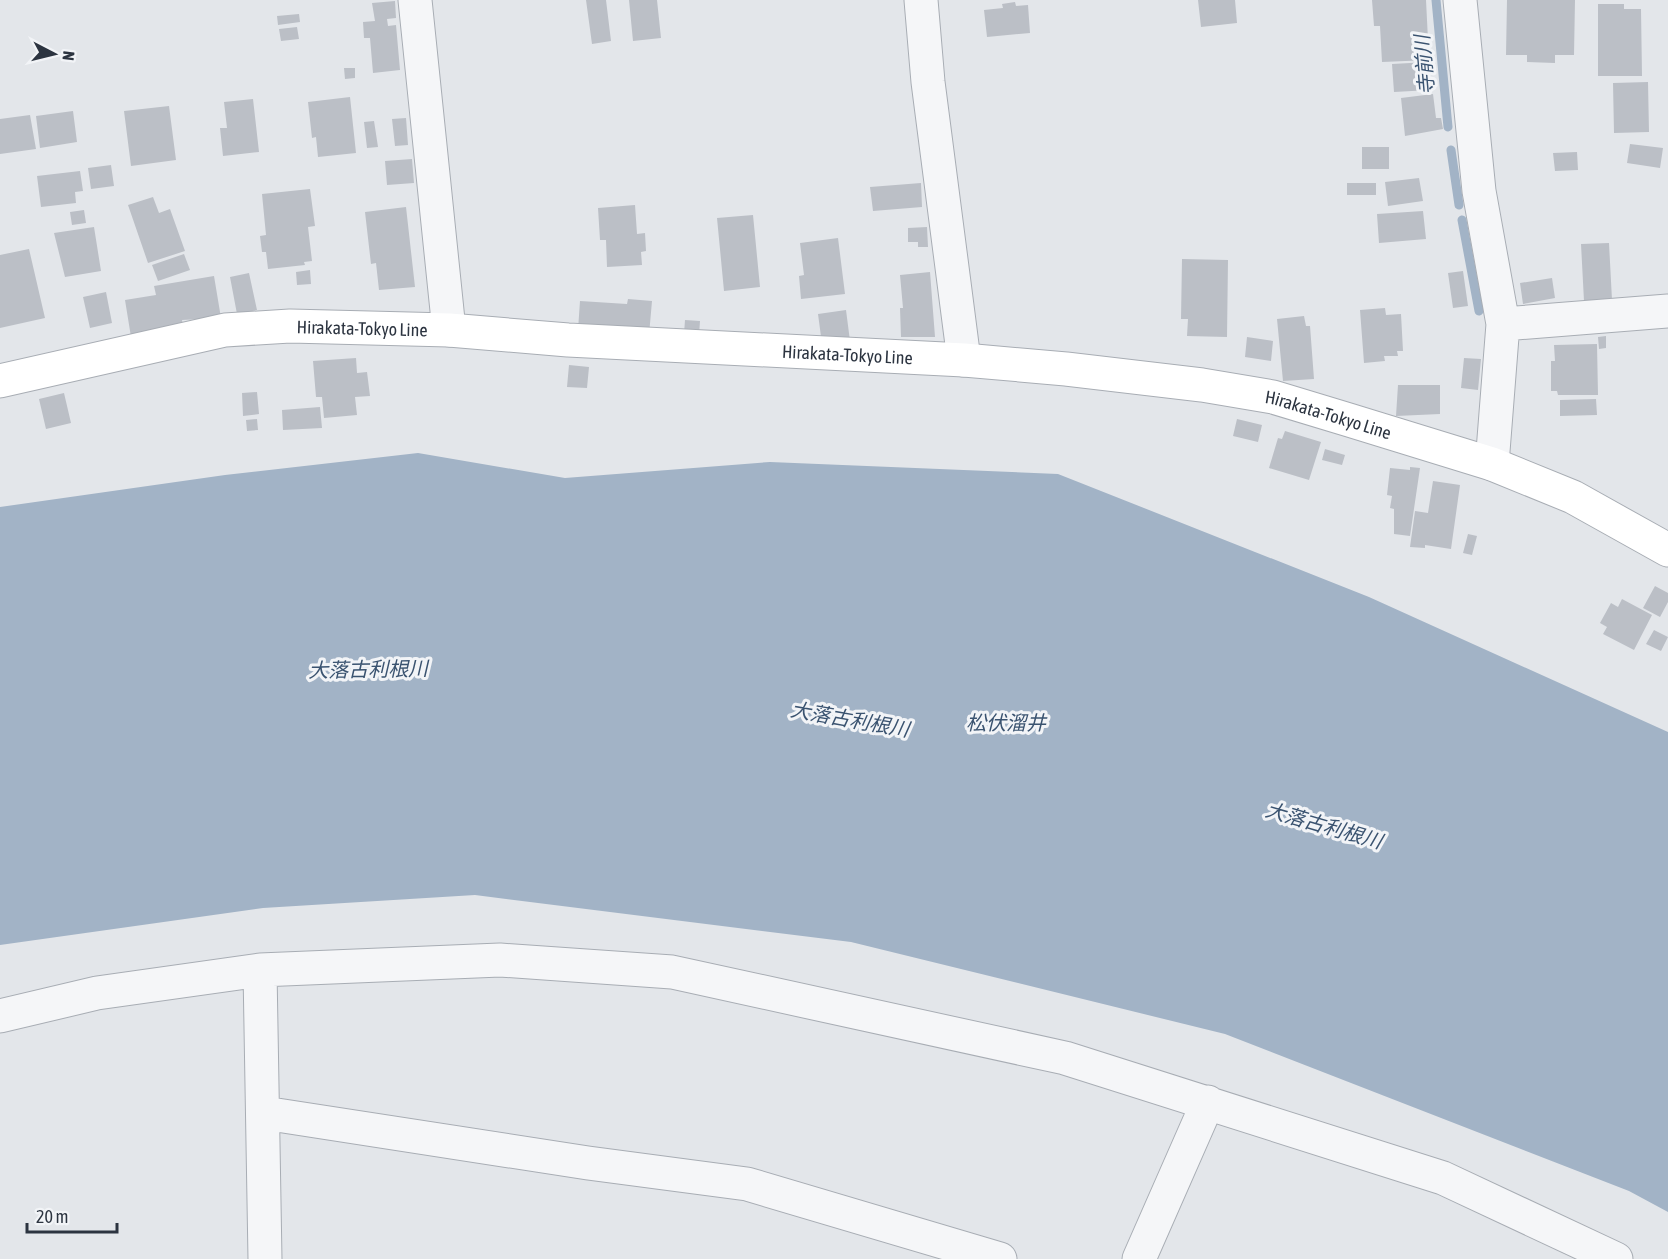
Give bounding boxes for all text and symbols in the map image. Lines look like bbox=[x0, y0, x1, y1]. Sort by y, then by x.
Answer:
north arrow bbox=[24, 24, 84, 84]
water label: 寺前川 bbox=[1410, 32, 1438, 96]
text: N bbox=[59, 50, 78, 62]
street label: Hirakata-Tokyo Line bbox=[296, 316, 428, 340]
street label: Hirakata-Tokyo Line bbox=[781, 340, 913, 368]
street label: Hirakata-Tokyo Line bbox=[1264, 385, 1394, 443]
water label: 大落古利根川 bbox=[308, 656, 430, 682]
water label: 大落古利根川 bbox=[789, 697, 913, 741]
water label: 松伏溜井 bbox=[966, 711, 1048, 734]
water label: 大落古利根川 bbox=[1263, 797, 1387, 853]
scale bar bbox=[27, 1196, 117, 1234]
text: 20 m bbox=[36, 1206, 68, 1227]

